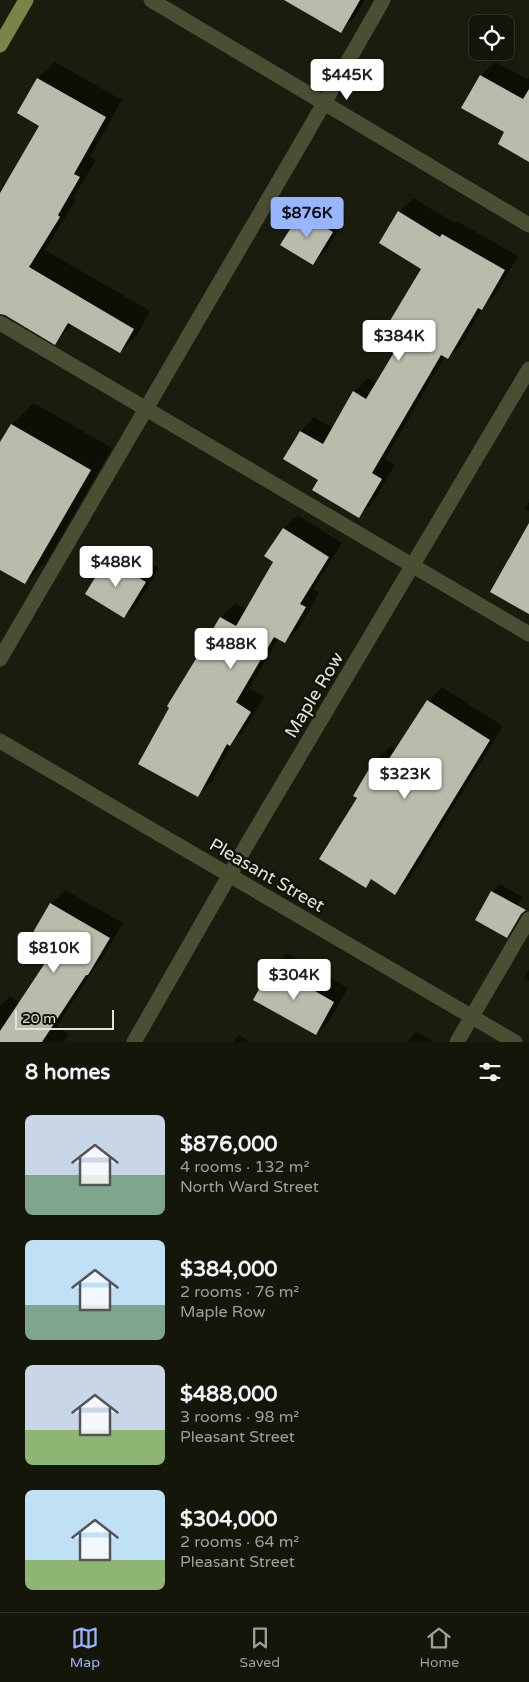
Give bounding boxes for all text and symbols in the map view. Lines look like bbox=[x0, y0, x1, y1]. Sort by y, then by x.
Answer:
map controls bbox=[469, 15, 514, 60]
button: locate bbox=[469, 15, 514, 60]
pin: $445K bbox=[312, 58, 382, 101]
text: $445K bbox=[322, 65, 372, 85]
pin: $876K bbox=[272, 196, 342, 239]
text: $876K bbox=[282, 203, 332, 223]
pin: $384K bbox=[364, 320, 434, 362]
text: $384K bbox=[374, 326, 424, 346]
pin: $488K bbox=[81, 546, 151, 588]
text: $488K bbox=[91, 552, 141, 572]
pin: $488K bbox=[196, 628, 266, 670]
text: $488K bbox=[206, 634, 256, 654]
street label: Maple Row bbox=[280, 648, 348, 742]
pin: $323K bbox=[370, 758, 440, 800]
text: $323K bbox=[380, 764, 430, 784]
street label: Pleasant Street bbox=[206, 833, 329, 917]
pin: $810K bbox=[19, 932, 89, 974]
text: $810K bbox=[29, 938, 79, 958]
pin: $304K bbox=[259, 958, 329, 1001]
text: $304K bbox=[269, 965, 319, 985]
scale bar bbox=[15, 1007, 114, 1030]
text: 20 m bbox=[22, 1010, 56, 1027]
icon: filters bbox=[476, 1058, 504, 1086]
text: 8 homes bbox=[25, 1060, 110, 1085]
text: $876,000 bbox=[180, 1132, 278, 1157]
icon: home bbox=[65, 1135, 125, 1195]
text: 4 rooms · 132 m² bbox=[180, 1157, 309, 1177]
text: North Ward Street bbox=[180, 1177, 319, 1197]
text: $384,000 bbox=[180, 1257, 278, 1282]
icon: home bbox=[65, 1260, 125, 1320]
text: 2 rooms · 76 m² bbox=[180, 1282, 299, 1302]
text: Maple Row bbox=[180, 1302, 265, 1322]
text: $488,000 bbox=[180, 1382, 278, 1407]
icon: home bbox=[65, 1385, 125, 1445]
text: 3 rooms · 98 m² bbox=[180, 1407, 299, 1427]
text: Pleasant Street bbox=[180, 1427, 295, 1447]
text: $304,000 bbox=[180, 1507, 278, 1532]
icon: home bbox=[65, 1510, 125, 1570]
text: 2 rooms · 64 m² bbox=[180, 1532, 299, 1552]
text: Pleasant Street bbox=[180, 1552, 295, 1572]
tab: Map bbox=[70, 1624, 100, 1671]
tab: Saved bbox=[240, 1624, 280, 1671]
tab: Home bbox=[420, 1624, 459, 1671]

